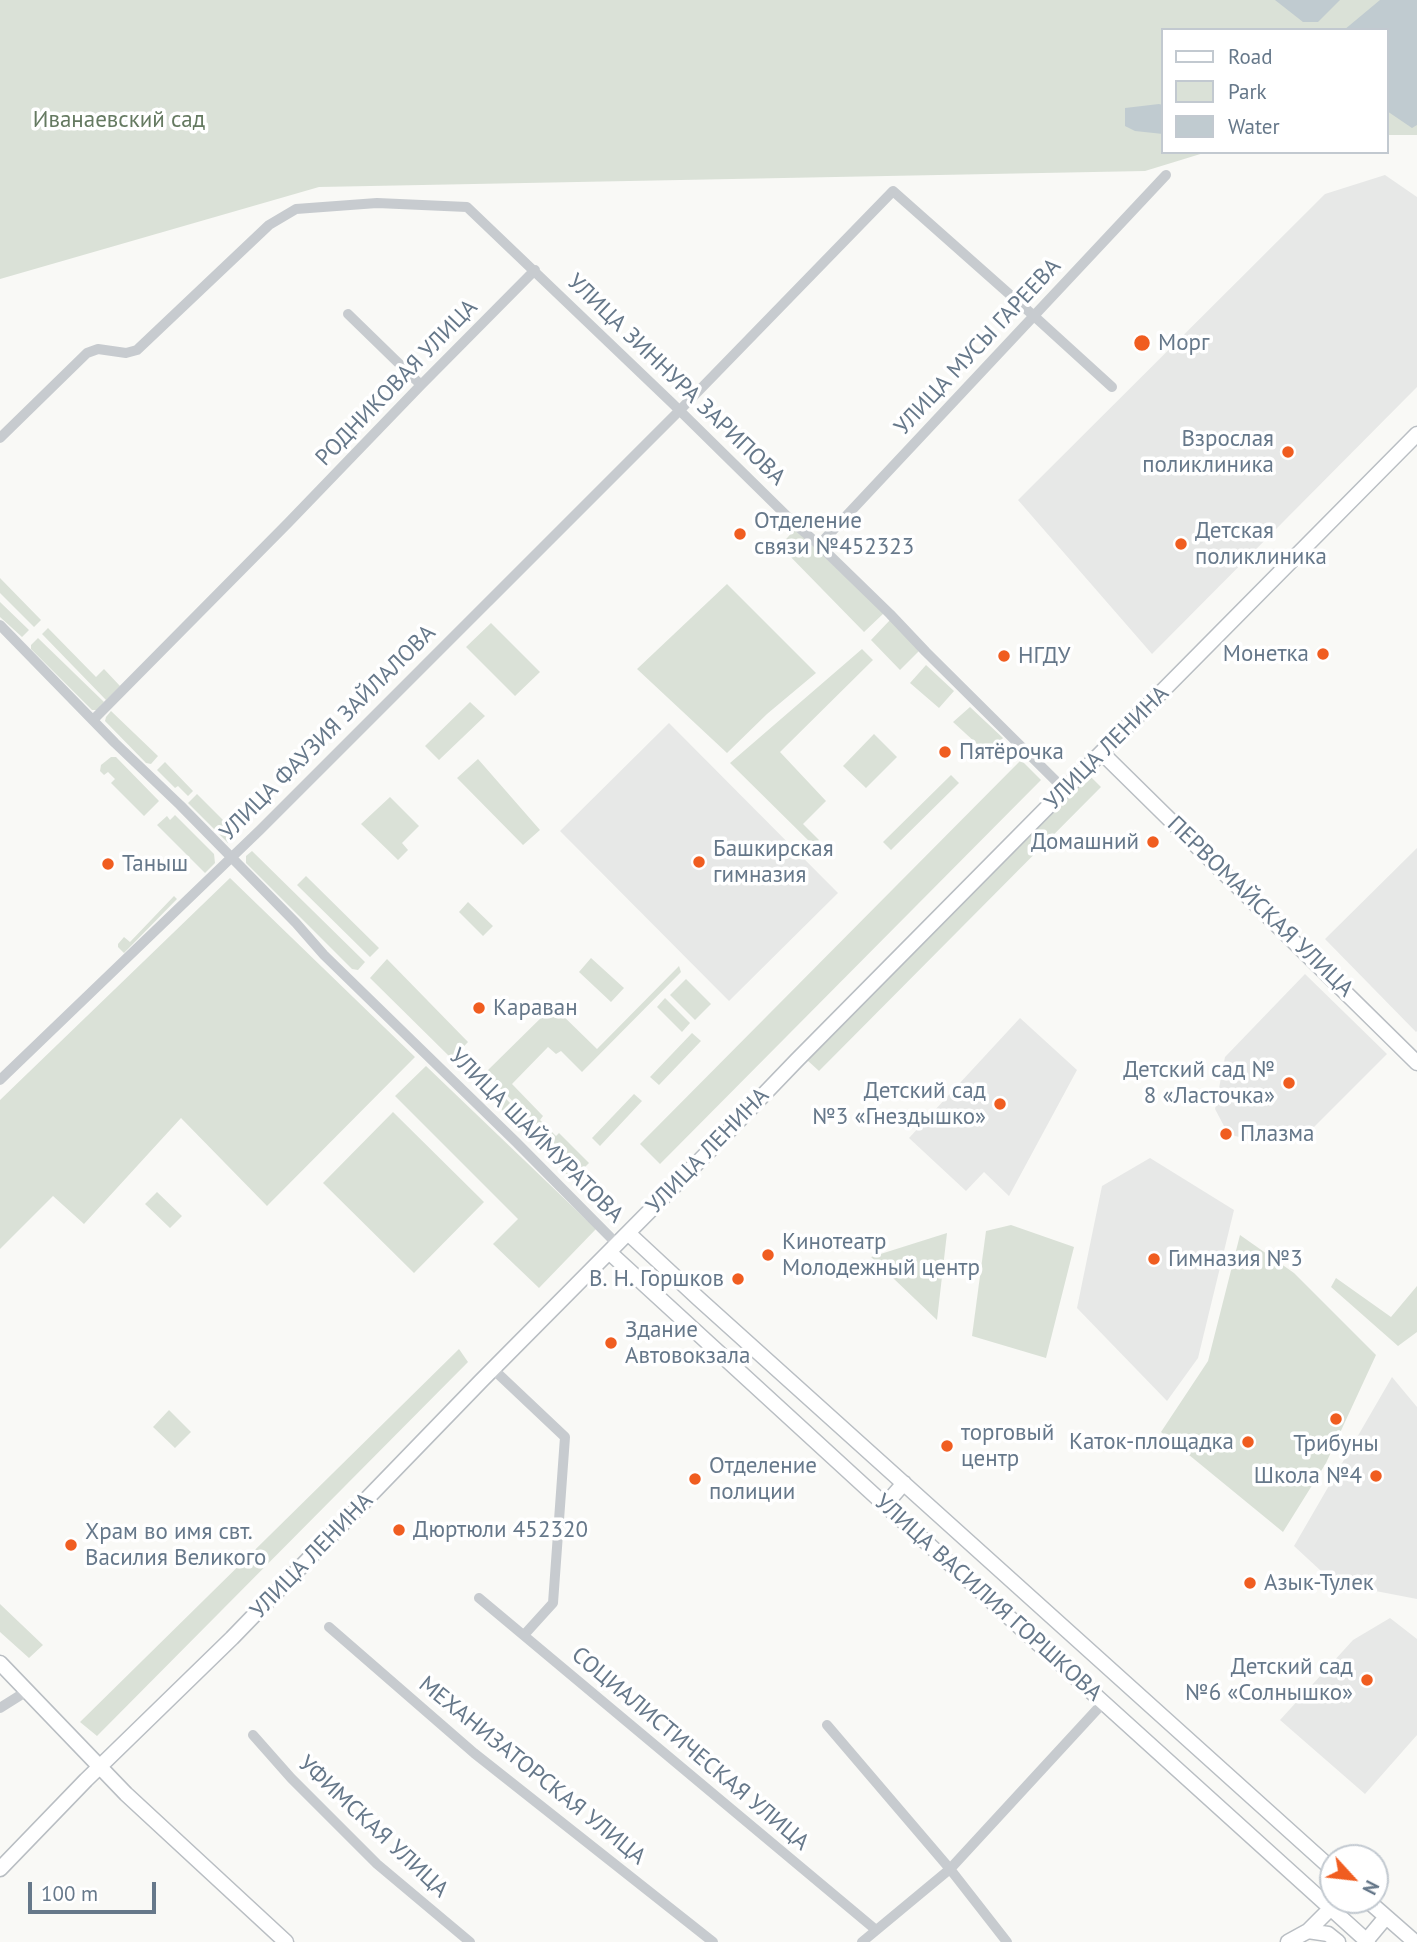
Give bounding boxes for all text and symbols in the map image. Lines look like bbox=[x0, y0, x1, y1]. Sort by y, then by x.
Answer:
legend bbox=[1162, 28, 1389, 154]
text: Road bbox=[1228, 43, 1272, 70]
text: Park bbox=[1228, 78, 1267, 105]
park label: Иванаевский сад bbox=[33, 106, 205, 134]
text: Water bbox=[1228, 113, 1280, 140]
street label: УЛИЦА МУСЫ ГАРЕЕВА bbox=[889, 253, 1067, 441]
street label: УЛИЦА ЗИННУРА ЗАРИПОВА bbox=[561, 269, 791, 491]
street label: РОДНИКОВАЯ УЛИЦА bbox=[310, 294, 484, 472]
place label: Морг bbox=[1158, 329, 1209, 357]
marker: Морг bbox=[1132, 333, 1152, 353]
place label: Взрослая поликлиника bbox=[1142, 425, 1274, 479]
marker: Взрослая поликлиника bbox=[1280, 444, 1296, 460]
place label: Отделение связи №452323 bbox=[754, 507, 914, 561]
place label: Детская поликлиника bbox=[1195, 517, 1327, 571]
marker: Отделение связи №452323 bbox=[732, 526, 748, 542]
marker: Детская поликлиника bbox=[1173, 536, 1189, 552]
street label: УЛИЦА ФАУЗИЯ ЗАЙЛАЛОВА bbox=[214, 619, 442, 847]
place label: Монетка bbox=[1223, 640, 1309, 668]
place label: НГДУ bbox=[1018, 642, 1070, 670]
marker: Монетка bbox=[1315, 646, 1331, 662]
marker: НГДУ bbox=[996, 648, 1012, 664]
street label: УЛИЦА ЛЕНИНА bbox=[1039, 680, 1175, 816]
place label: Пятёрочка bbox=[959, 738, 1064, 766]
marker: Пятёрочка bbox=[937, 744, 953, 760]
street label: ПЕРВОМАЙСКАЯ УЛИЦА bbox=[1161, 811, 1359, 1003]
place label: Домашний bbox=[1031, 828, 1139, 856]
marker: Домашний bbox=[1145, 834, 1161, 850]
place label: Башкирская гимназия bbox=[713, 835, 834, 889]
place label: Таныш bbox=[122, 850, 188, 878]
marker: Башкирская гимназия bbox=[691, 854, 707, 870]
marker: Таныш bbox=[100, 856, 116, 872]
place label: Караван bbox=[493, 994, 578, 1022]
marker: Караван bbox=[471, 1000, 487, 1016]
street label: УЛИЦА ШАЙМУРАТОВА bbox=[443, 1043, 629, 1229]
place label: Детский сад № 8 «Ласточка» bbox=[1123, 1056, 1275, 1110]
marker: Детский сад № 8 «Ласточка» bbox=[1281, 1075, 1297, 1091]
place label: Детский сад №3 «Гнездышко» bbox=[812, 1077, 986, 1131]
street label: УЛИЦА ЛЕНИНА bbox=[641, 1082, 775, 1220]
marker: Детский сад №3 «Гнездышко» bbox=[992, 1096, 1008, 1112]
place label: Плазма bbox=[1240, 1120, 1315, 1148]
marker: Плазма bbox=[1218, 1126, 1234, 1142]
place label: Кинотеатр Молодежный центр bbox=[782, 1228, 980, 1282]
place label: Гимназия №3 bbox=[1168, 1245, 1303, 1273]
marker: Кинотеатр Молодежный центр bbox=[760, 1247, 776, 1263]
marker: Гимназия №3 bbox=[1146, 1251, 1162, 1267]
place label: В. Н. Горшков bbox=[589, 1265, 724, 1293]
marker: В. Н. Горшков bbox=[730, 1271, 746, 1287]
place label: Здание Автовокзала bbox=[625, 1316, 750, 1370]
marker: Здание Автовокзала bbox=[603, 1335, 619, 1351]
marker: Трибуны bbox=[1328, 1411, 1344, 1427]
place label: торговый центр bbox=[961, 1419, 1054, 1473]
place label: Каток-площадка bbox=[1069, 1428, 1234, 1456]
place label: Трибуны bbox=[1293, 1430, 1379, 1458]
marker: Каток-площадка bbox=[1240, 1434, 1256, 1450]
marker: торговый центр bbox=[939, 1438, 955, 1454]
place label: Отделение полиции bbox=[709, 1452, 817, 1506]
place label: Школа №4 bbox=[1254, 1462, 1362, 1490]
marker: Школа №4 bbox=[1368, 1468, 1384, 1484]
marker: Отделение полиции bbox=[687, 1471, 703, 1487]
street label: УЛИЦА ЛЕНИНА bbox=[245, 1487, 379, 1625]
street label: УЛИЦА ВАСИЛИЯ ГОРШКОВА bbox=[869, 1489, 1107, 1707]
place label: Дюртюли 452320 bbox=[413, 1516, 588, 1544]
place label: Храм во имя свт. Василия Великого bbox=[85, 1518, 266, 1572]
marker: Дюртюли 452320 bbox=[391, 1522, 407, 1538]
marker: Храм во имя свт. Василия Великого bbox=[63, 1537, 79, 1553]
place label: Азык-Тулек bbox=[1264, 1569, 1374, 1597]
marker: Азык-Тулек bbox=[1242, 1575, 1258, 1591]
street label: СОЦИАЛИСТИЧЕСКАЯ УЛИЦА bbox=[566, 1641, 814, 1857]
place label: Детский сад №6 «Солнышко» bbox=[1185, 1653, 1353, 1707]
street label: МЕХАНИЗАТОРСКАЯ УЛИЦА bbox=[413, 1671, 651, 1871]
marker: Детский сад №6 «Солнышко» bbox=[1359, 1672, 1375, 1688]
street label: УФИМСКАЯ УЛИЦА bbox=[292, 1750, 454, 1904]
north arrow bbox=[1319, 1844, 1389, 1914]
scale bar bbox=[32, 1868, 159, 1912]
text: N bbox=[1357, 1877, 1384, 1899]
text: 100 m bbox=[41, 1880, 98, 1907]

